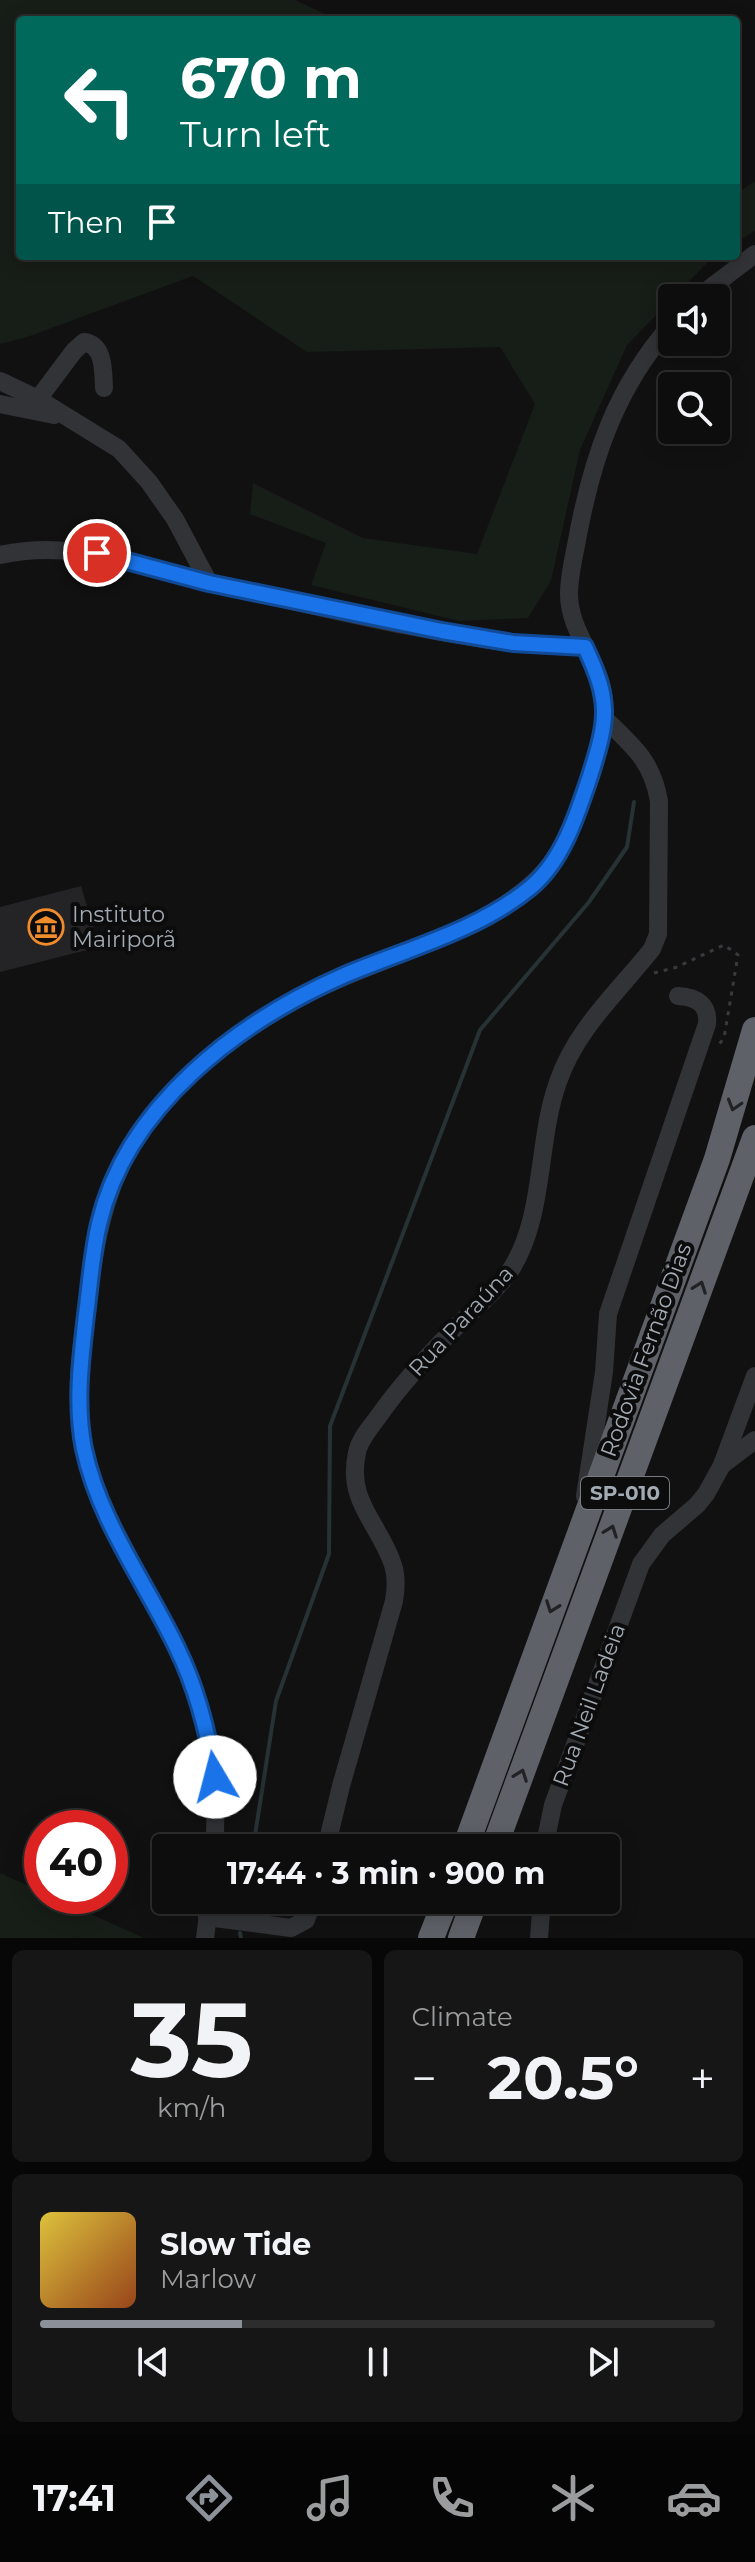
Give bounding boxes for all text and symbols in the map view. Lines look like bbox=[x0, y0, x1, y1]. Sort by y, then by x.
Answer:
text: 670 m bbox=[180, 44, 362, 112]
icon: left bbox=[48, 48, 152, 152]
text: Turn left bbox=[180, 112, 331, 156]
icon: arrive bbox=[140, 200, 184, 244]
text: Then bbox=[48, 204, 124, 241]
map controls bbox=[658, 284, 730, 444]
button: sound bbox=[658, 284, 730, 356]
button: search bbox=[658, 372, 730, 444]
pin bbox=[63, 519, 131, 587]
icon: arrive bbox=[75, 531, 119, 575]
place label: Instituto Mairiporã bbox=[72, 901, 176, 953]
museum icon: Instituto Mairiporã bbox=[27, 908, 65, 946]
one-way arrow bbox=[727, 1098, 743, 1112]
street label: Rodovia Fernão Dias bbox=[595, 1239, 697, 1461]
street label: Rua Paraúna bbox=[403, 1260, 519, 1382]
one-way arrow bbox=[690, 1281, 707, 1295]
road number: SP-010 bbox=[581, 1477, 669, 1509]
one-way arrow bbox=[601, 1525, 618, 1539]
one-way arrow bbox=[546, 1599, 562, 1613]
street label: Rua Neil Ladeia bbox=[547, 1620, 631, 1790]
position arrow bbox=[173, 1735, 257, 1819]
one-way arrow bbox=[511, 1769, 528, 1783]
speed limit sign: 40 bbox=[24, 1810, 128, 1914]
text: 17:44 · 3 min · 900 m bbox=[227, 1855, 545, 1892]
text: 35 bbox=[131, 1976, 253, 2103]
text: Climate bbox=[412, 2001, 513, 2033]
text: 20.5° bbox=[488, 2041, 639, 2114]
text: − bbox=[412, 2051, 437, 2105]
text: + bbox=[690, 2051, 715, 2105]
text: km/h bbox=[157, 2092, 226, 2124]
text: Slow Tide bbox=[160, 2226, 311, 2263]
text: Marlow bbox=[160, 2263, 256, 2295]
icon: previous bbox=[131, 2340, 175, 2384]
icon: pause bbox=[356, 2340, 400, 2384]
icon: next bbox=[581, 2340, 625, 2384]
icon: directions bbox=[181, 2470, 237, 2526]
icon: music bbox=[302, 2470, 358, 2526]
icon: phone bbox=[424, 2470, 480, 2526]
icon: climate bbox=[545, 2470, 601, 2526]
icon: car bbox=[666, 2470, 722, 2526]
text: 17:41 bbox=[33, 2476, 116, 2520]

